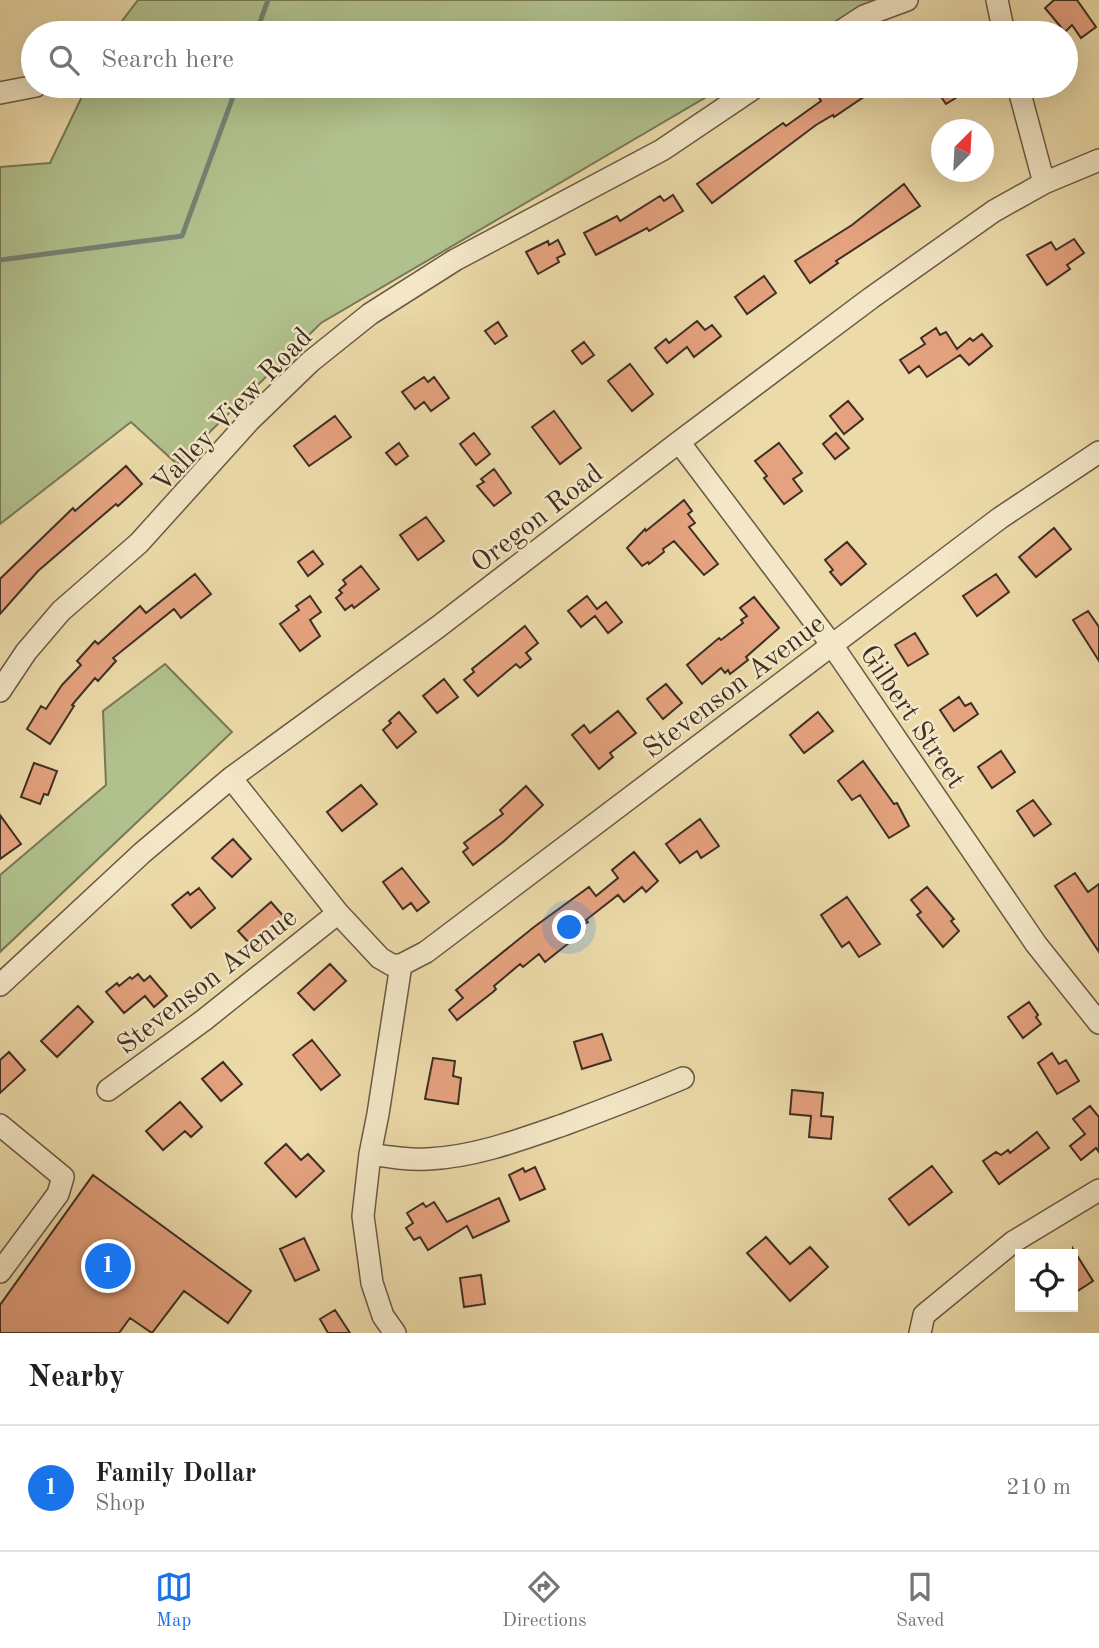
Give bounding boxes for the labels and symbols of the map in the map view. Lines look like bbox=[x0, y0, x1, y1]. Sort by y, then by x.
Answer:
north arrow bbox=[931, 119, 994, 182]
street label: Valley View Road bbox=[148, 323, 318, 499]
street label: Oregon Road bbox=[467, 460, 609, 579]
street label: Stevenson Avenue bbox=[639, 610, 831, 765]
street label: Gilbert Street bbox=[854, 641, 969, 794]
street label: Stevenson Avenue bbox=[113, 904, 303, 1061]
your location bbox=[552, 910, 586, 944]
pin: 1 bbox=[85, 1240, 131, 1292]

